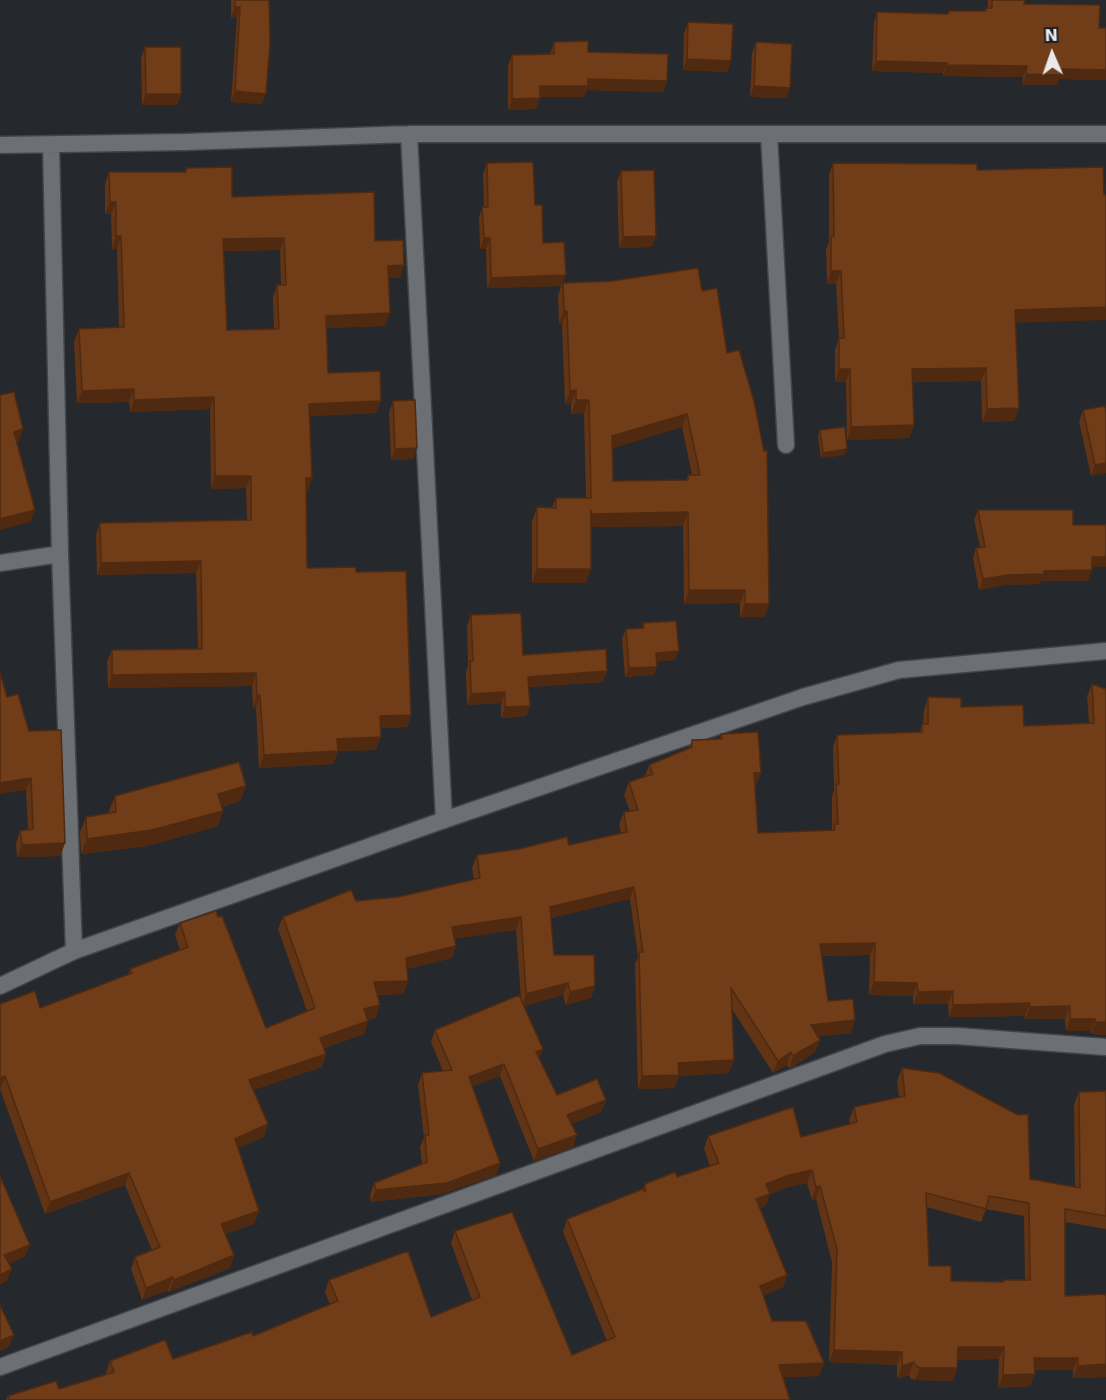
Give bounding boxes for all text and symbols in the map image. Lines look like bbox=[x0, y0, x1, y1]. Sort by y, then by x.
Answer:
north arrow bbox=[1022, 24, 1082, 84]
text: N bbox=[1044, 26, 1058, 45]

